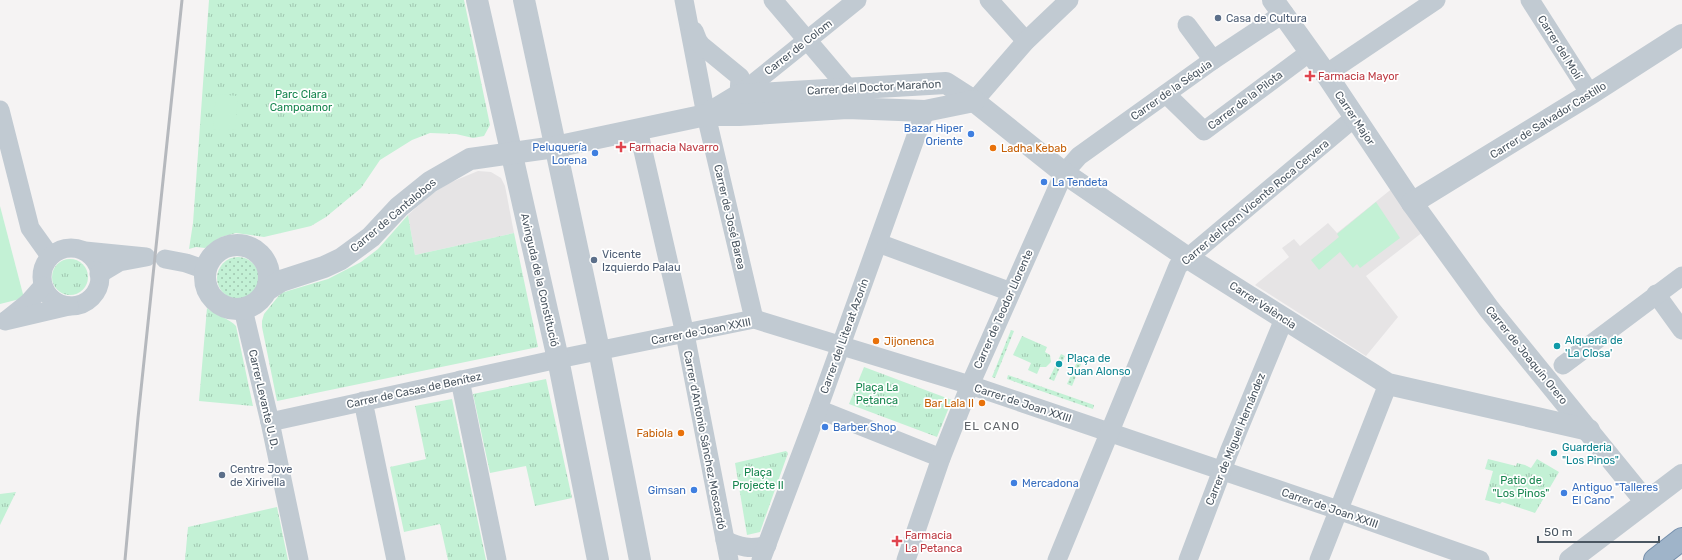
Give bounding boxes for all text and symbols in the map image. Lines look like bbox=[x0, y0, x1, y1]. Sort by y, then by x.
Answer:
place label: Casa de Cultura bbox=[1226, 12, 1307, 25]
marker: Casa de Cultura bbox=[1213, 13, 1223, 23]
street label: Carrer del Molí bbox=[1535, 13, 1585, 83]
street label: Carrer de Colom bbox=[762, 17, 835, 78]
street label: Carrer de la Séquia bbox=[1128, 57, 1214, 123]
street label: Carrer de la Pilota bbox=[1205, 68, 1285, 133]
place label: Farmacia Mayor bbox=[1318, 70, 1400, 83]
marker: Farmacia Mayor bbox=[1305, 71, 1315, 81]
street label: Carrer del Doctor Marañon bbox=[807, 77, 941, 98]
street label: Carrer de Salvador Castillo bbox=[1488, 79, 1609, 162]
park label: Parc Clara Campoamor bbox=[270, 88, 333, 114]
street label: Carrer Major bbox=[1332, 89, 1378, 149]
place label: Bazar Hiper Oriente bbox=[904, 122, 964, 148]
marker: Bazar Hiper Oriente bbox=[966, 129, 976, 139]
street label: Carrer del Forn Vicente Roca Cervera bbox=[1179, 137, 1332, 268]
place label: Peluquería Lorena bbox=[532, 141, 587, 167]
place label: Farmacia Navarro bbox=[629, 141, 719, 154]
marker: Farmacia Navarro bbox=[616, 142, 626, 152]
place label: Ladha Kebab bbox=[1001, 142, 1067, 155]
marker: Ladha Kebab bbox=[988, 143, 998, 153]
marker: Peluquería Lorena bbox=[590, 148, 600, 158]
street label: Carrer de José Barea bbox=[711, 163, 748, 271]
street label: Carrer de Cantalobos bbox=[348, 176, 439, 255]
place label: La Tendeta bbox=[1052, 176, 1108, 189]
marker: La Tendeta bbox=[1039, 177, 1049, 187]
street label: Avinguda de la Constitució bbox=[518, 212, 561, 348]
place label: Vicente Izquierdo Palau bbox=[602, 248, 681, 274]
street label: Carrer de Teodor Llorente bbox=[971, 248, 1036, 371]
marker: Vicente Izquierdo Palau bbox=[589, 255, 599, 265]
street label: Carrer del Literat Azorín bbox=[818, 277, 871, 395]
street label: Carrer València bbox=[1227, 279, 1299, 332]
street label: Carrer de Joaquín Orero bbox=[1483, 304, 1570, 407]
street label: Carrer de Joan XXIII bbox=[650, 315, 752, 348]
place label: Alquería de 'La Closa' bbox=[1565, 334, 1623, 360]
place label: Jijonenca bbox=[884, 335, 934, 348]
marker: Jijonenca bbox=[871, 336, 881, 346]
marker: Alquería de 'La Closa' bbox=[1552, 341, 1562, 351]
street label: Carrer Levante U. D. bbox=[246, 348, 281, 450]
street label: Carrer d'Antonio Sánchez Moscardó bbox=[681, 349, 728, 531]
place label: Plaça de Juan Alonso bbox=[1067, 352, 1131, 378]
marker: Plaça de Juan Alonso bbox=[1054, 359, 1064, 369]
street label: Carrer de Casas de Benítez bbox=[345, 370, 483, 411]
street label: Carrer de Miguel Hernández bbox=[1203, 371, 1268, 507]
park label: Plaça La Petanca bbox=[856, 381, 898, 407]
street label: Carrer de Joan XXIII bbox=[973, 382, 1073, 425]
place label: Bar Lala II bbox=[924, 397, 974, 410]
marker: Bar Lala II bbox=[977, 398, 987, 408]
district label: EL CANO bbox=[964, 419, 1020, 433]
place label: Barber Shop bbox=[833, 421, 896, 434]
marker: Barber Shop bbox=[820, 422, 830, 432]
place label: Fabiola bbox=[637, 427, 673, 440]
marker: Fabiola bbox=[676, 428, 686, 438]
place label: Guarderia "Los Pinos" bbox=[1562, 441, 1619, 467]
marker: Guarderia "Los Pinos" bbox=[1549, 448, 1559, 458]
place label: Centre Jove de Xirivella bbox=[230, 463, 292, 489]
park label: Plaça Projecte II bbox=[732, 466, 784, 492]
marker: Centre Jove de Xirivella bbox=[217, 470, 227, 480]
park label: Patio de "Los Pinos" bbox=[1493, 474, 1549, 500]
place label: Mercadona bbox=[1022, 477, 1079, 490]
marker: Mercadona bbox=[1009, 478, 1019, 488]
place label: Antiguo "Talleres El Cano" bbox=[1572, 481, 1658, 507]
place label: Gimsan bbox=[648, 484, 686, 497]
marker: Gimsan bbox=[689, 485, 699, 495]
street label: Carrer de Joan XXIII bbox=[1280, 486, 1380, 531]
marker: Antiguo "Talleres El Cano" bbox=[1559, 488, 1569, 498]
scale bar bbox=[1538, 518, 1659, 544]
text: 50 m bbox=[1544, 525, 1572, 539]
place label: Farmacia La Petanca bbox=[905, 529, 962, 555]
marker: Farmacia La Petanca bbox=[892, 536, 902, 546]

